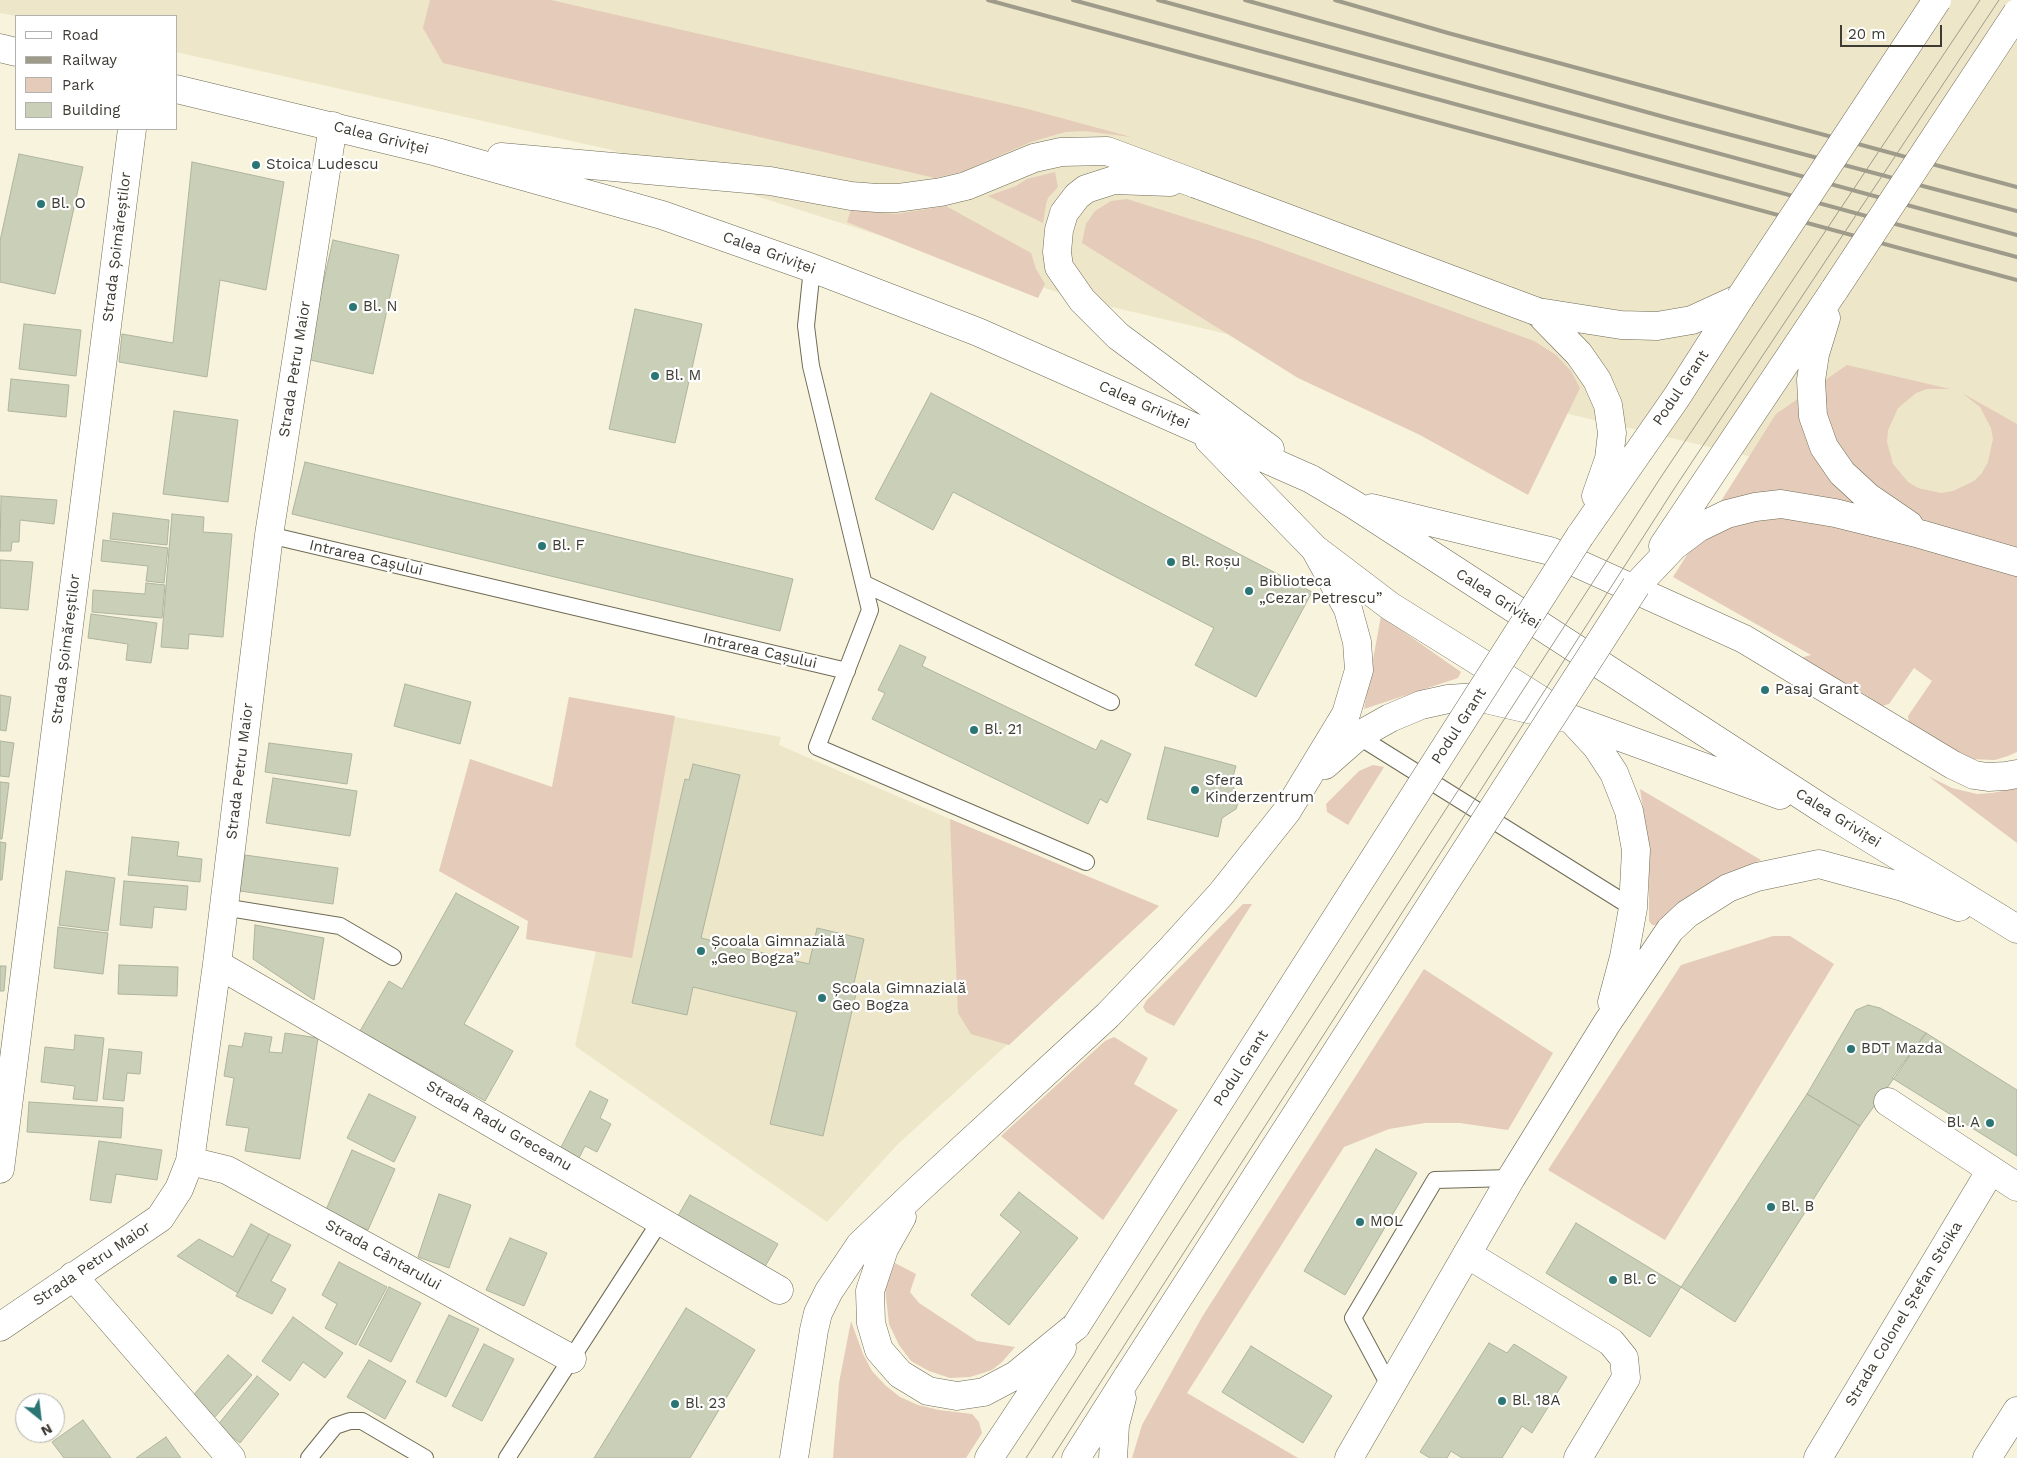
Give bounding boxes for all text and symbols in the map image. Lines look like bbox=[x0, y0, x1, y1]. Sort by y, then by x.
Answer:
legend bbox=[15, 15, 178, 130]
scale bar bbox=[1842, 15, 1944, 47]
text: 20 m bbox=[1848, 25, 1886, 43]
text: Road bbox=[62, 26, 99, 44]
text: Railway bbox=[62, 51, 117, 69]
text: Park bbox=[62, 76, 94, 94]
text: Building bbox=[62, 101, 120, 119]
street label: Calea Griviței bbox=[332, 117, 430, 159]
place label: Stoica Ludescu bbox=[266, 156, 379, 174]
marker: Stoica Ludescu bbox=[250, 159, 262, 171]
street label: Strada Șoimăreștilor bbox=[99, 171, 135, 323]
place label: Bl. O bbox=[51, 195, 86, 213]
marker: Bl. O bbox=[35, 198, 47, 210]
street label: Calea Griviței bbox=[720, 228, 818, 278]
place label: Bl. N bbox=[363, 298, 397, 316]
street label: Strada Petru Maior bbox=[275, 300, 315, 438]
marker: Bl. N bbox=[347, 301, 359, 313]
street label: Podul Grant bbox=[1649, 347, 1713, 429]
place label: Bl. M bbox=[665, 367, 701, 385]
marker: Bl. M bbox=[649, 370, 661, 382]
street label: Calea Griviței bbox=[1096, 377, 1192, 433]
street label: Intrarea Cașului bbox=[307, 536, 425, 580]
place label: Bl. F bbox=[552, 537, 585, 555]
marker: Bl. F bbox=[536, 540, 548, 552]
place label: Bl. Roșu bbox=[1181, 553, 1240, 571]
marker: Bl. Roșu bbox=[1165, 556, 1177, 568]
street label: Calea Griviței bbox=[1452, 565, 1544, 633]
street label: Strada Șoimăreștilor bbox=[48, 573, 84, 725]
place label: Biblioteca „Cezar Petrescu” bbox=[1259, 573, 1382, 608]
marker: Biblioteca „Cezar Petrescu” bbox=[1243, 585, 1255, 597]
street label: Intrarea Cașului bbox=[701, 629, 819, 673]
place label: Pasaj Grant bbox=[1775, 681, 1859, 699]
marker: Pasaj Grant bbox=[1759, 684, 1771, 696]
street label: Podul Grant bbox=[1428, 685, 1490, 767]
street label: Strada Petru Maior bbox=[223, 701, 257, 841]
place label: Bl. 21 bbox=[984, 721, 1022, 739]
marker: Bl. 21 bbox=[968, 724, 980, 736]
place label: Sfera Kinderzentrum bbox=[1205, 772, 1314, 807]
marker: Sfera Kinderzentrum bbox=[1189, 784, 1201, 796]
street label: Calea Griviței bbox=[1792, 785, 1884, 851]
place label: Școala Gimnazială „Geo Bogza” bbox=[711, 933, 845, 968]
marker: Școala Gimnazială „Geo Bogza” bbox=[695, 945, 707, 957]
place label: Școala Gimnazială Geo Bogza bbox=[832, 980, 966, 1015]
marker: Școala Gimnazială Geo Bogza bbox=[816, 992, 828, 1004]
street label: Podul Grant bbox=[1210, 1027, 1272, 1109]
place label: BDT Mazda bbox=[1861, 1040, 1942, 1058]
marker: BDT Mazda bbox=[1845, 1043, 1857, 1055]
street label: Strada Radu Greceanu bbox=[423, 1077, 575, 1175]
place label: Bl. A bbox=[1947, 1114, 1980, 1132]
marker: Bl. A bbox=[1984, 1117, 1996, 1129]
place label: Bl. B bbox=[1781, 1198, 1814, 1216]
marker: Bl. B bbox=[1765, 1201, 1777, 1213]
place label: MOL bbox=[1370, 1213, 1403, 1231]
street label: Strada Cântarului bbox=[322, 1216, 444, 1294]
marker: MOL bbox=[1354, 1216, 1366, 1228]
street label: Strada Petru Maior bbox=[30, 1218, 154, 1310]
street label: Strada Colonel Ștefan Stoika bbox=[1842, 1218, 1966, 1410]
place label: Bl. C bbox=[1623, 1271, 1657, 1289]
marker: Bl. C bbox=[1607, 1274, 1619, 1286]
place label: Bl. 18A bbox=[1512, 1392, 1560, 1410]
north arrow bbox=[15, 1393, 65, 1443]
place label: Bl. 23 bbox=[685, 1395, 726, 1413]
marker: Bl. 18A bbox=[1496, 1395, 1508, 1407]
marker: Bl. 23 bbox=[669, 1398, 681, 1410]
text: N bbox=[38, 1421, 55, 1440]

